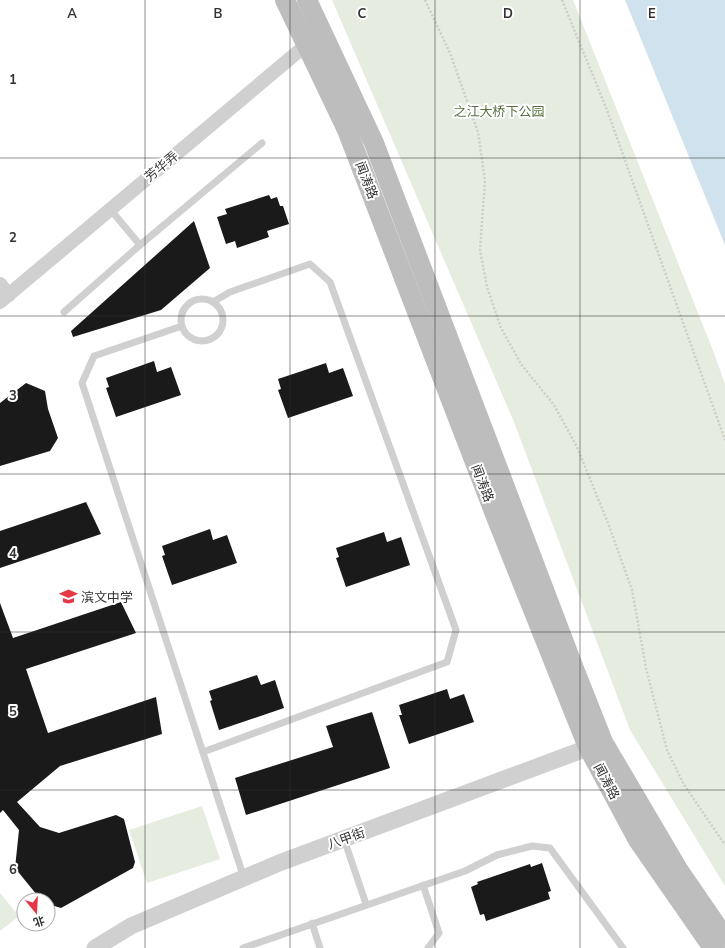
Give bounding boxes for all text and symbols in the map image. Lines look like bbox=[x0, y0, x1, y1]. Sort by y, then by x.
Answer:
text: A bbox=[67, 5, 77, 23]
text: B bbox=[214, 5, 223, 23]
text: C bbox=[358, 5, 367, 23]
text: D bbox=[503, 5, 513, 23]
text: E bbox=[648, 5, 656, 23]
text: 1 bbox=[9, 71, 17, 89]
park label: 之江大桥下公园 bbox=[453, 103, 545, 121]
street label: 芳华弄 bbox=[141, 147, 182, 186]
street label: 闻涛路 bbox=[351, 159, 381, 202]
text: 2 bbox=[9, 229, 17, 247]
text: 3 bbox=[9, 387, 17, 405]
street label: 闻涛路 bbox=[467, 462, 497, 505]
text: 4 bbox=[9, 545, 17, 563]
school or university icon: 滨文中学 bbox=[58, 587, 78, 607]
place label: 滨文中学 bbox=[81, 589, 133, 607]
text: 5 bbox=[9, 703, 17, 721]
street label: 闻涛路 bbox=[589, 760, 623, 803]
street label: 八甲街 bbox=[325, 824, 368, 854]
text: 6 bbox=[9, 861, 17, 879]
north arrow bbox=[16, 892, 56, 932]
text: 北 bbox=[31, 912, 46, 930]

